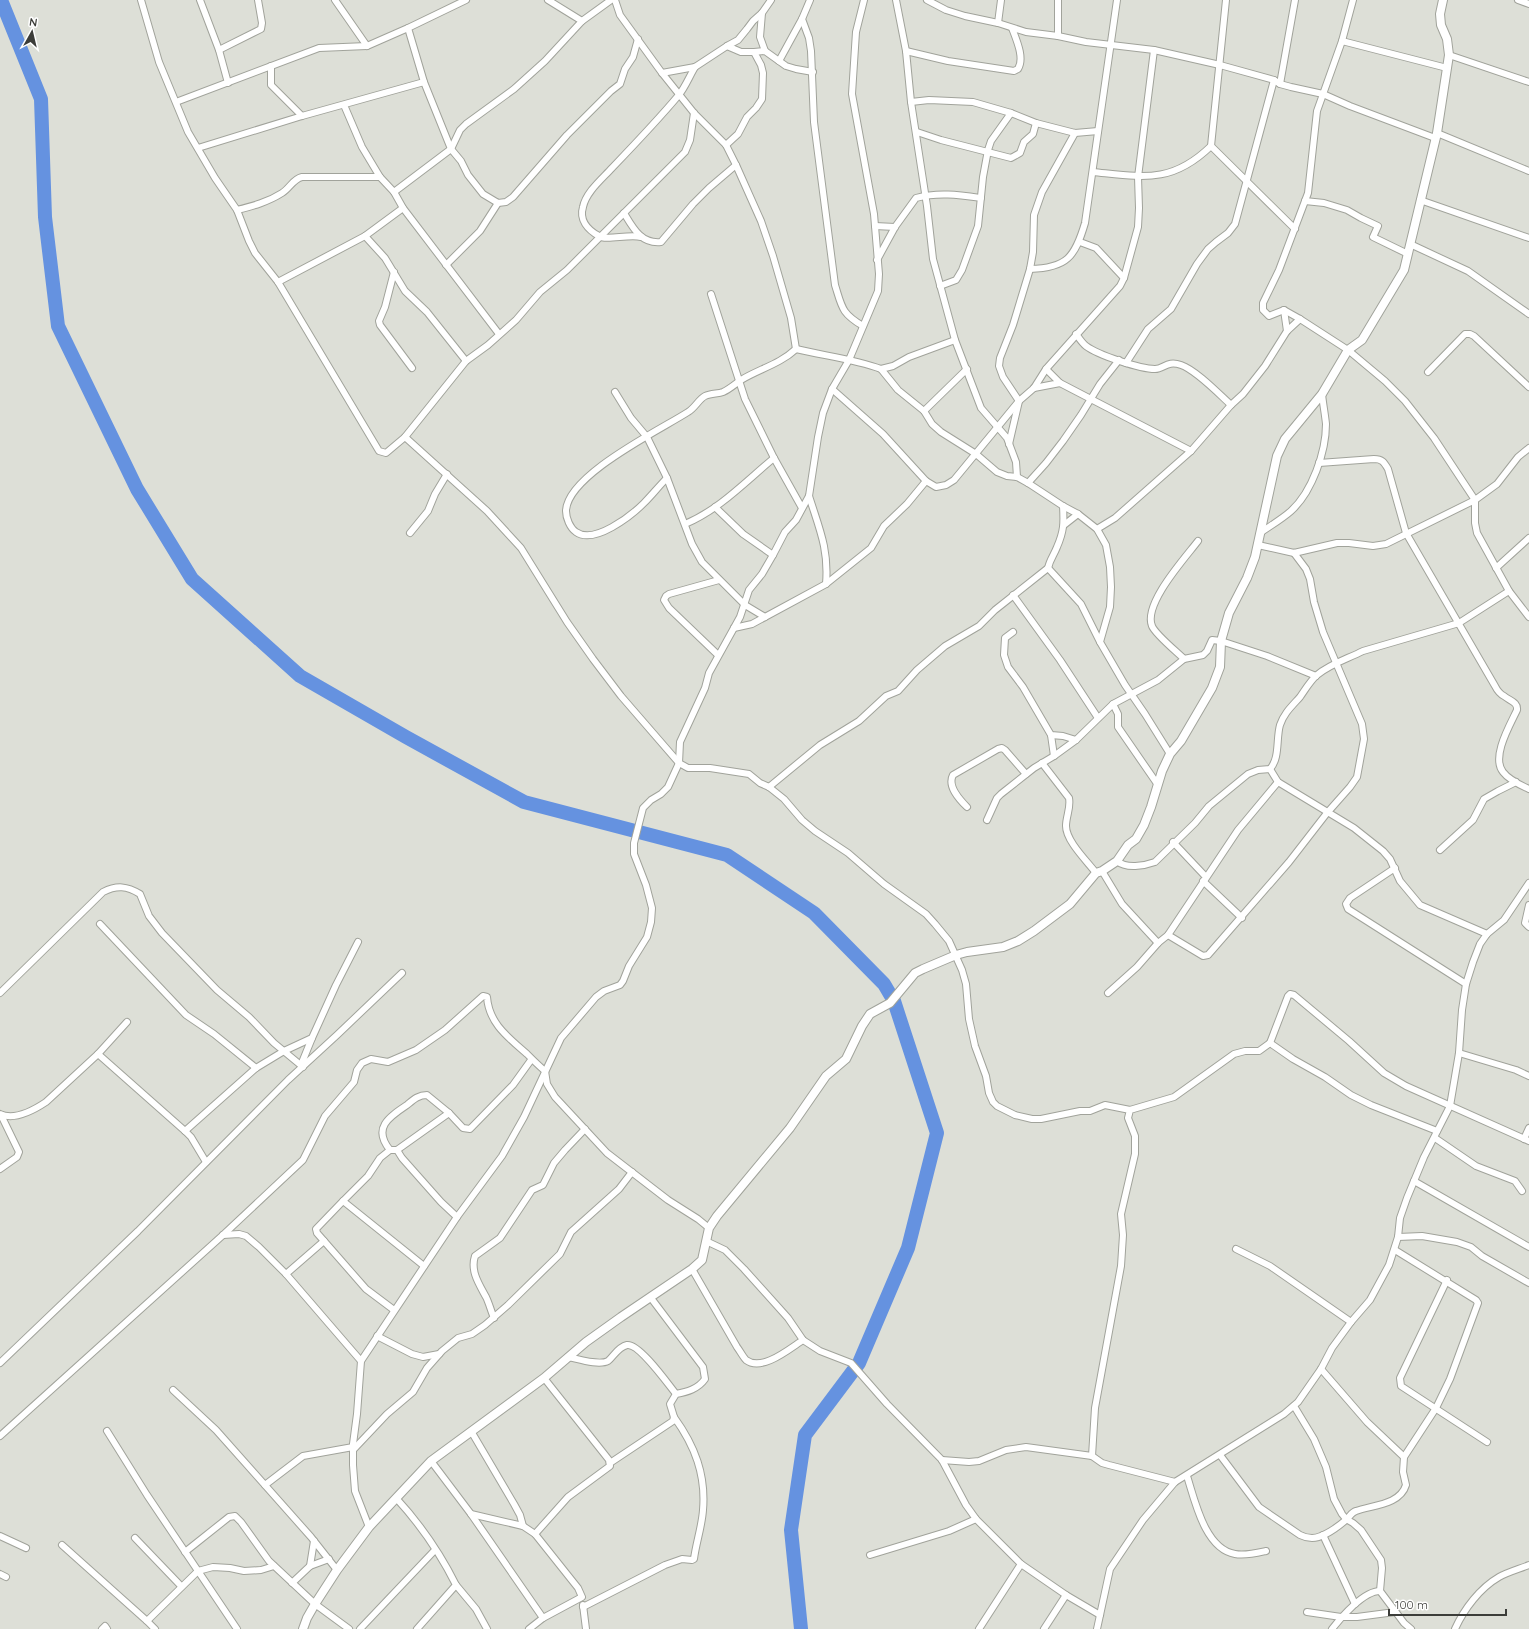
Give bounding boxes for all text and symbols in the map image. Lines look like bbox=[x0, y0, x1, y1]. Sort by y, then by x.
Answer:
north arrow bbox=[12, 12, 52, 52]
text: N bbox=[28, 15, 38, 30]
scale bar bbox=[1389, 1591, 1506, 1617]
text: 100 m bbox=[1395, 1597, 1428, 1612]

